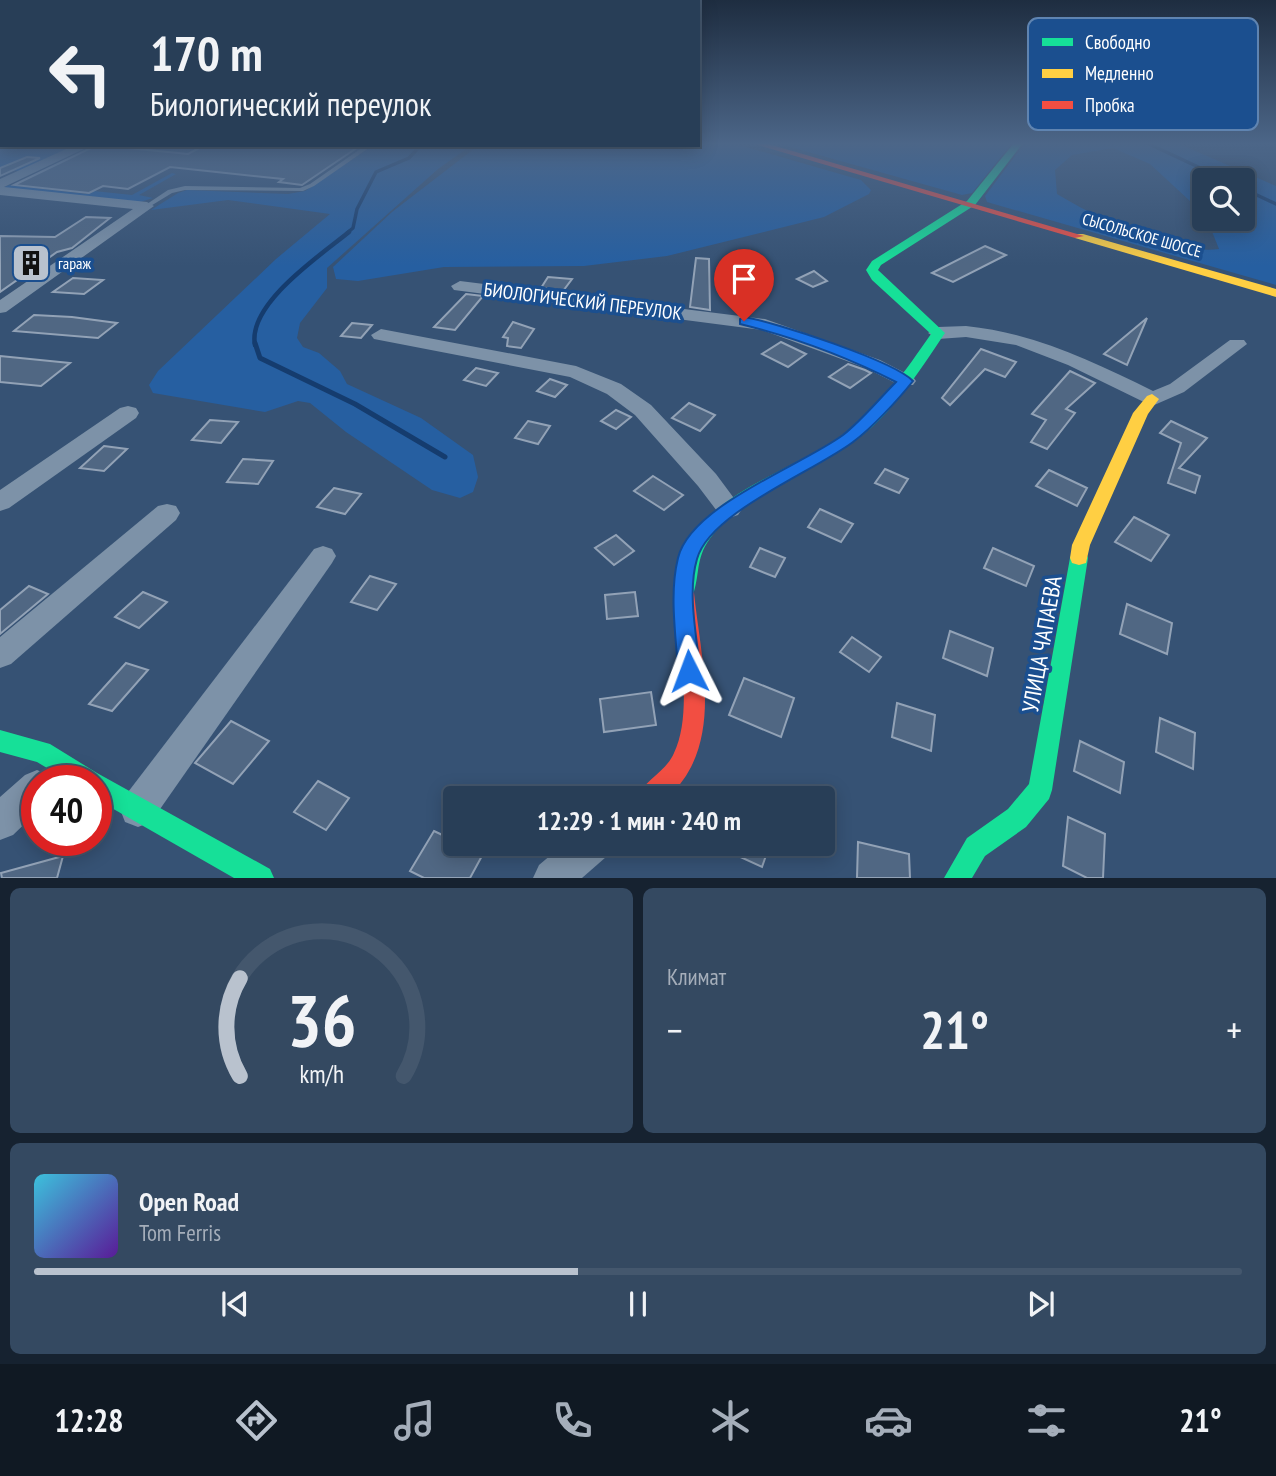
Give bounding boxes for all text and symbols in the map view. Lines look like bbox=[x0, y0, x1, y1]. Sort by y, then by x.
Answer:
legend bbox=[1028, 18, 1258, 130]
text: 170 m bbox=[150, 21, 263, 85]
icon: left bbox=[35, 28, 126, 119]
text: Свободно bbox=[1085, 30, 1151, 54]
text: Медленно bbox=[1085, 61, 1154, 85]
text: Биологический переулок bbox=[150, 83, 431, 125]
text: Пробка bbox=[1085, 93, 1135, 117]
map controls bbox=[1192, 168, 1255, 231]
button: search bbox=[1192, 168, 1255, 231]
street label: СЫСОЛЬСКОЕ ШОССЕ bbox=[1080, 208, 1204, 262]
building icon: гараж bbox=[10, 242, 52, 284]
pin bbox=[714, 249, 774, 321]
place label: гараж bbox=[58, 253, 91, 273]
icon: arrive bbox=[725, 260, 763, 298]
street label: БИОЛОГИЧЕСКИЙ ПЕРЕУЛОК bbox=[483, 277, 683, 325]
street label: УЛИЦА ЧАПАЕВА bbox=[1015, 573, 1068, 715]
position arrow bbox=[652, 634, 726, 708]
speed limit sign: 40 bbox=[21, 765, 112, 856]
text: 12:29 · 1 мин · 240 m bbox=[537, 804, 741, 837]
text: Климат bbox=[667, 962, 726, 991]
text: 36 bbox=[287, 973, 356, 1067]
text: 21° bbox=[920, 996, 989, 1063]
text: − bbox=[667, 1005, 683, 1054]
text: + bbox=[1226, 1005, 1242, 1054]
text: km/h bbox=[299, 1058, 344, 1090]
text: Open Road bbox=[139, 1185, 239, 1218]
text: Tom Ferris bbox=[139, 1218, 221, 1247]
icon: previous bbox=[216, 1285, 254, 1323]
icon: pause bbox=[619, 1285, 657, 1323]
icon: next bbox=[1022, 1285, 1060, 1323]
icon: directions bbox=[232, 1396, 281, 1445]
icon: music bbox=[390, 1396, 439, 1445]
icon: phone bbox=[548, 1396, 597, 1445]
icon: climate bbox=[706, 1396, 755, 1445]
icon: car bbox=[864, 1396, 913, 1445]
icon: filters bbox=[1022, 1396, 1071, 1445]
text: 12:28 bbox=[54, 1399, 124, 1441]
text: 21° bbox=[1179, 1399, 1222, 1441]

